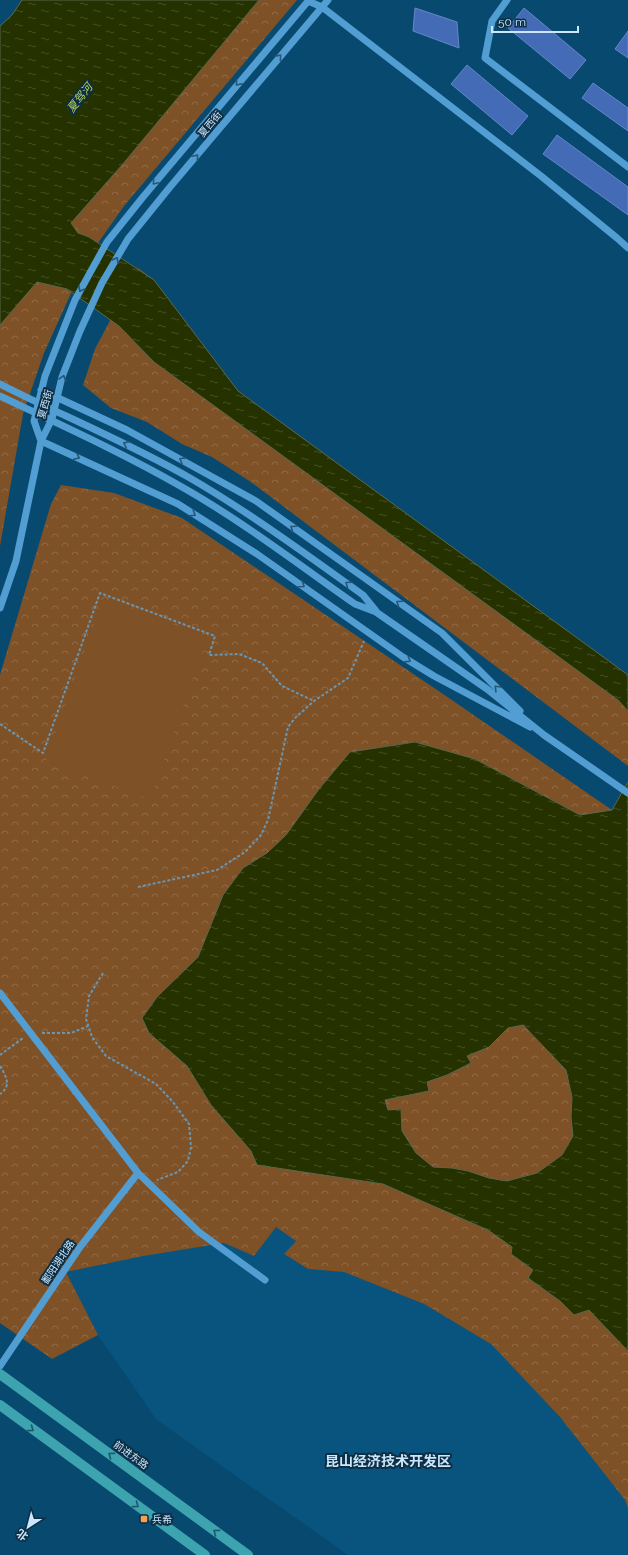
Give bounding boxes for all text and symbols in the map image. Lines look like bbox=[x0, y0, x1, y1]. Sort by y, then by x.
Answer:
scale bar bbox=[492, 8, 578, 34]
text: 50 m bbox=[498, 15, 526, 29]
one-way arrow bbox=[275, 55, 282, 62]
one-way arrow bbox=[236, 78, 243, 85]
water label: 夏驾河 bbox=[65, 79, 97, 115]
street label: 夏西街 bbox=[196, 109, 224, 139]
one-way arrow bbox=[191, 154, 198, 161]
one-way arrow bbox=[152, 178, 159, 185]
one-way arrow bbox=[112, 257, 119, 264]
one-way arrow bbox=[79, 285, 86, 292]
one-way arrow bbox=[58, 374, 67, 381]
street label: 夏西街 bbox=[36, 388, 54, 420]
one-way arrow bbox=[123, 441, 130, 449]
one-way arrow bbox=[72, 452, 80, 460]
one-way arrow bbox=[179, 457, 186, 465]
one-way arrow bbox=[189, 509, 196, 516]
one-way arrow bbox=[290, 525, 297, 532]
one-way arrow bbox=[298, 580, 305, 588]
one-way arrow bbox=[346, 582, 353, 589]
one-way arrow bbox=[396, 600, 403, 608]
one-way arrow bbox=[404, 656, 411, 663]
one-way arrow bbox=[494, 685, 502, 693]
street label: 鄱阳湖北路 bbox=[39, 1238, 77, 1286]
one-way arrow bbox=[27, 1424, 34, 1431]
street label: 前进东路 bbox=[112, 1439, 150, 1471]
one-way arrow bbox=[109, 1453, 116, 1460]
district label: 昆山经济技术开发区 bbox=[325, 1453, 451, 1469]
one-way arrow bbox=[132, 1500, 139, 1507]
north arrow bbox=[8, 1507, 48, 1547]
marker: 兵希 bbox=[139, 1514, 149, 1524]
place label: 兵希 bbox=[152, 1514, 172, 1525]
text: 北 bbox=[14, 1526, 31, 1543]
one-way arrow bbox=[214, 1530, 221, 1537]

